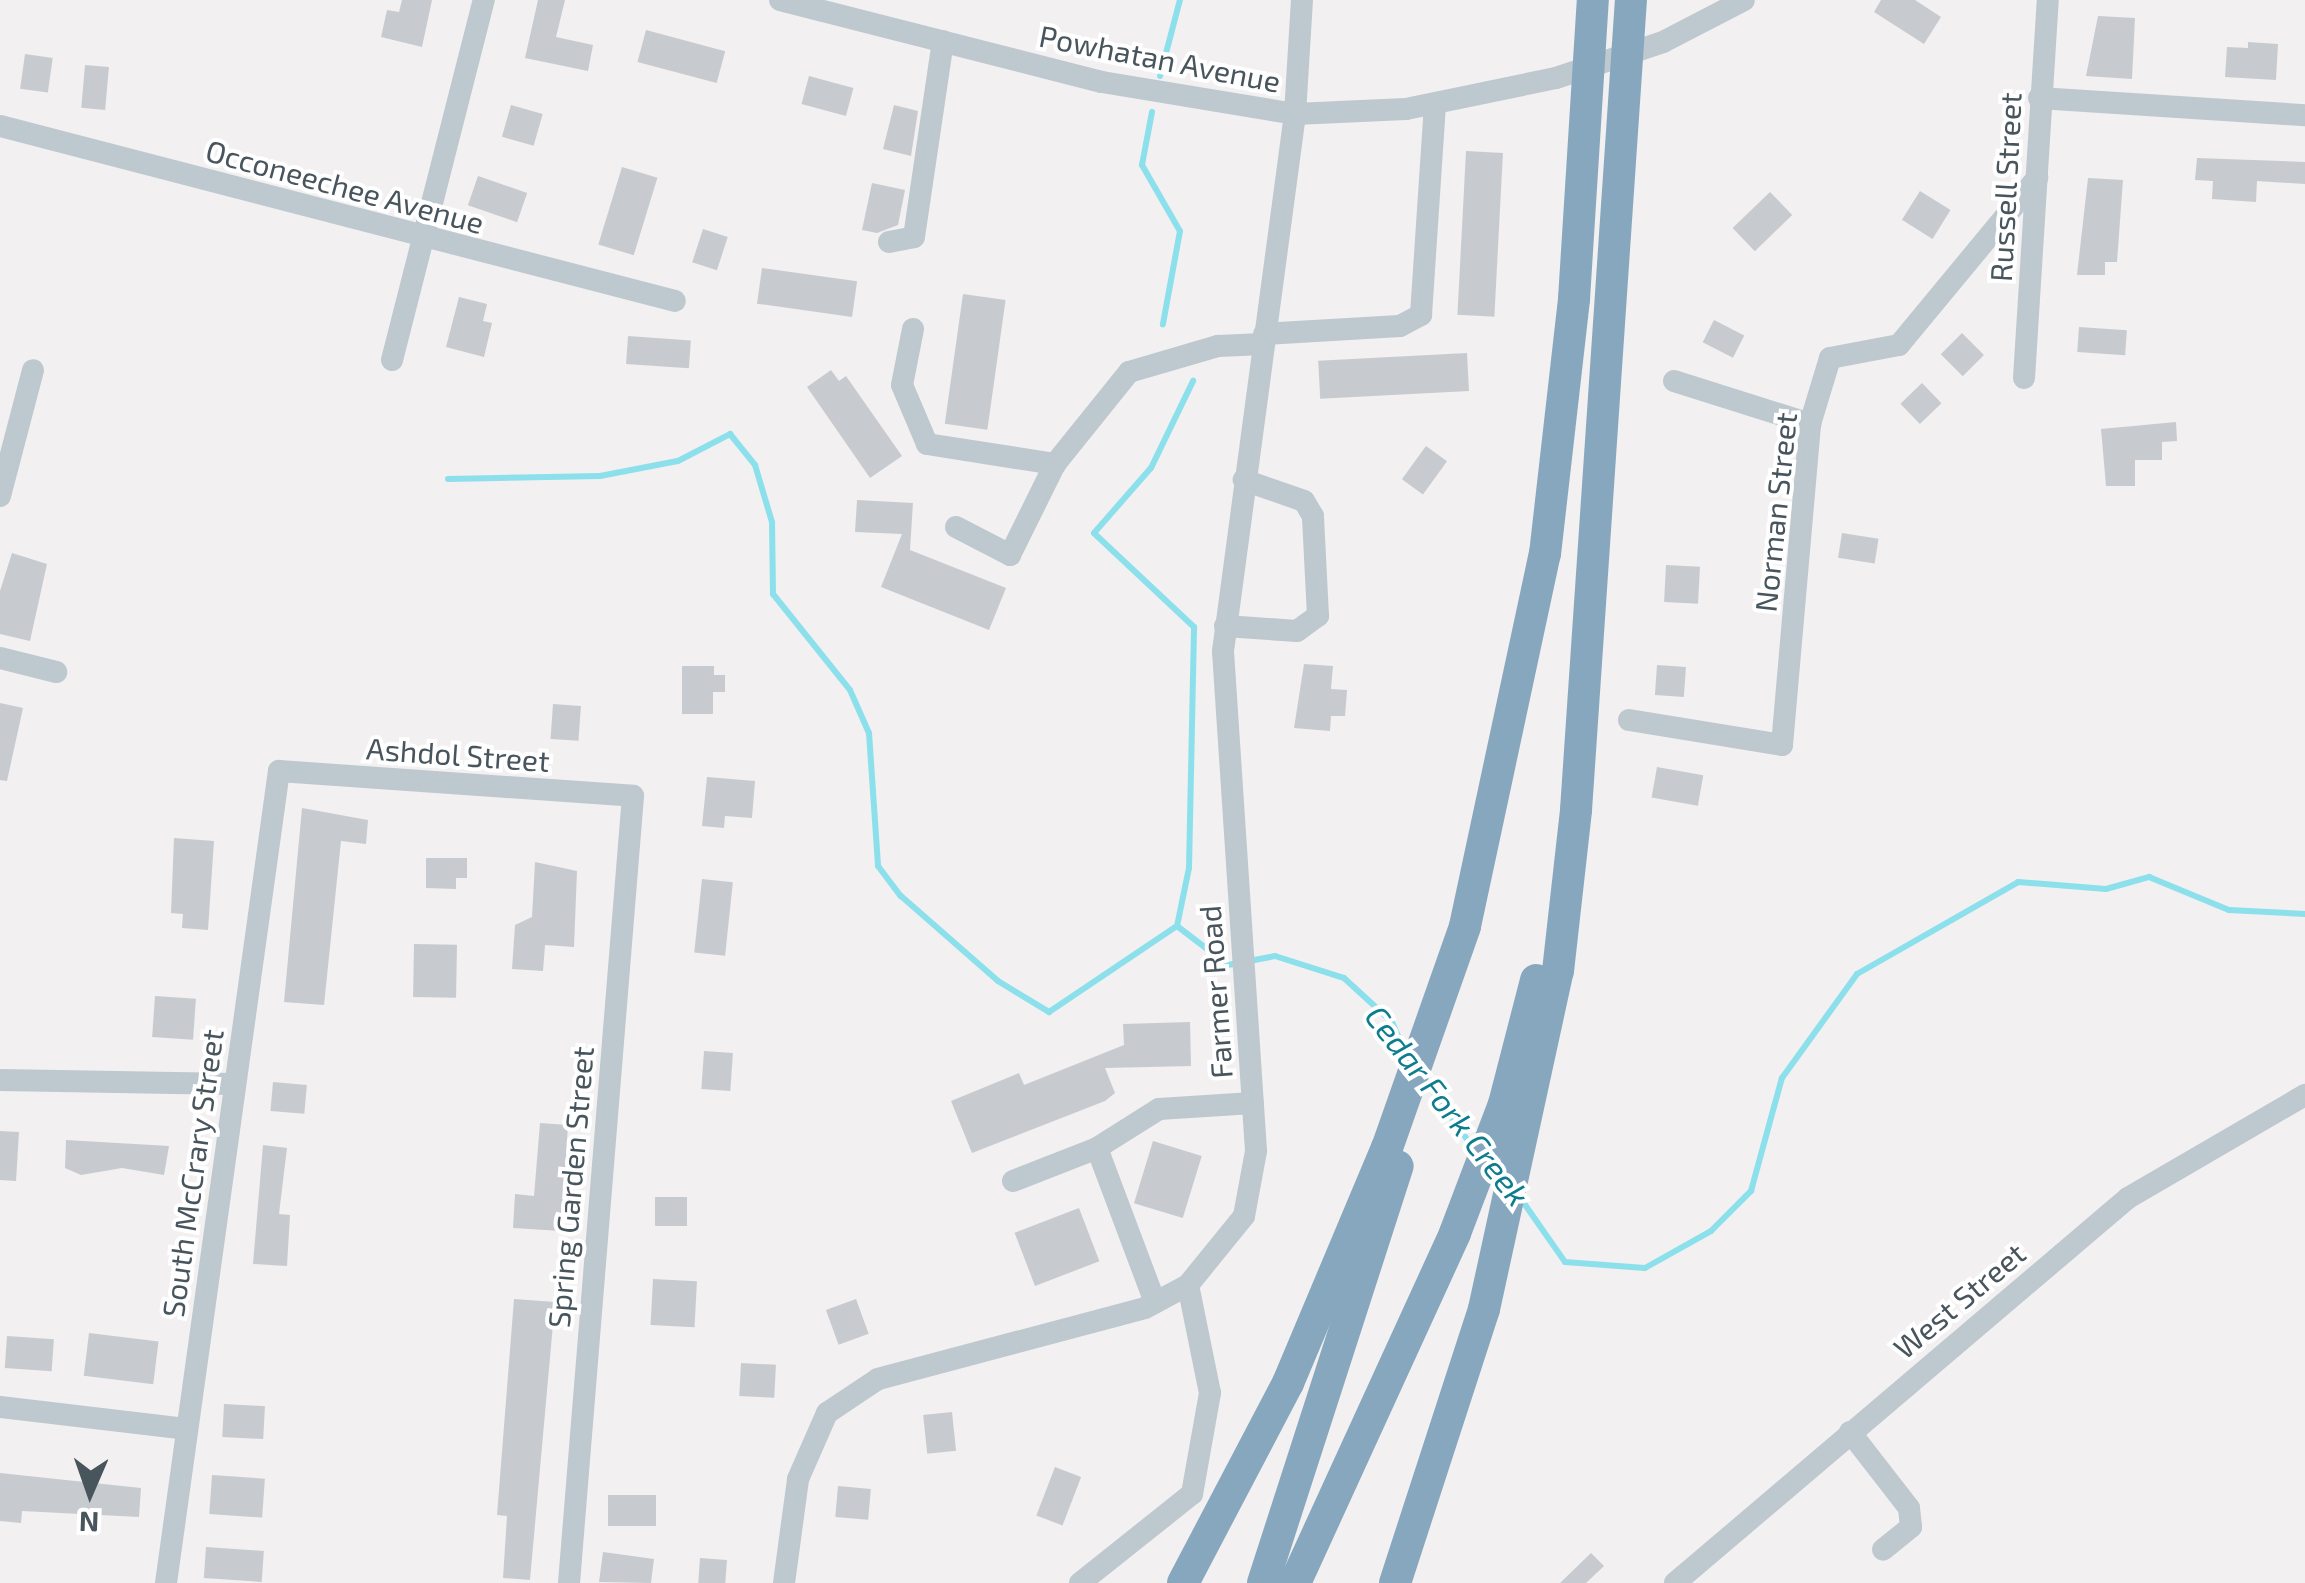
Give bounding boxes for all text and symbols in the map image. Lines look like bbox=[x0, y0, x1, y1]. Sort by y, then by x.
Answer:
street label: Powhatan Avenue bbox=[1036, 17, 1284, 99]
street label: Russell Street bbox=[1982, 91, 2028, 283]
street label: Occoneechee Avenue bbox=[202, 131, 488, 241]
street label: Norman Street bbox=[1747, 410, 1803, 614]
street label: Ashdol Street bbox=[365, 730, 551, 778]
street label: Farmer Road bbox=[1191, 904, 1239, 1080]
water label: Cedar Fork Creek bbox=[1358, 997, 1538, 1213]
street label: South McCrary Street bbox=[154, 1026, 230, 1320]
street label: Spring Garden Street bbox=[540, 1045, 600, 1329]
street label: West Street bbox=[1886, 1235, 2032, 1365]
north arrow bbox=[40, 1443, 140, 1543]
text: N bbox=[78, 1506, 100, 1540]

